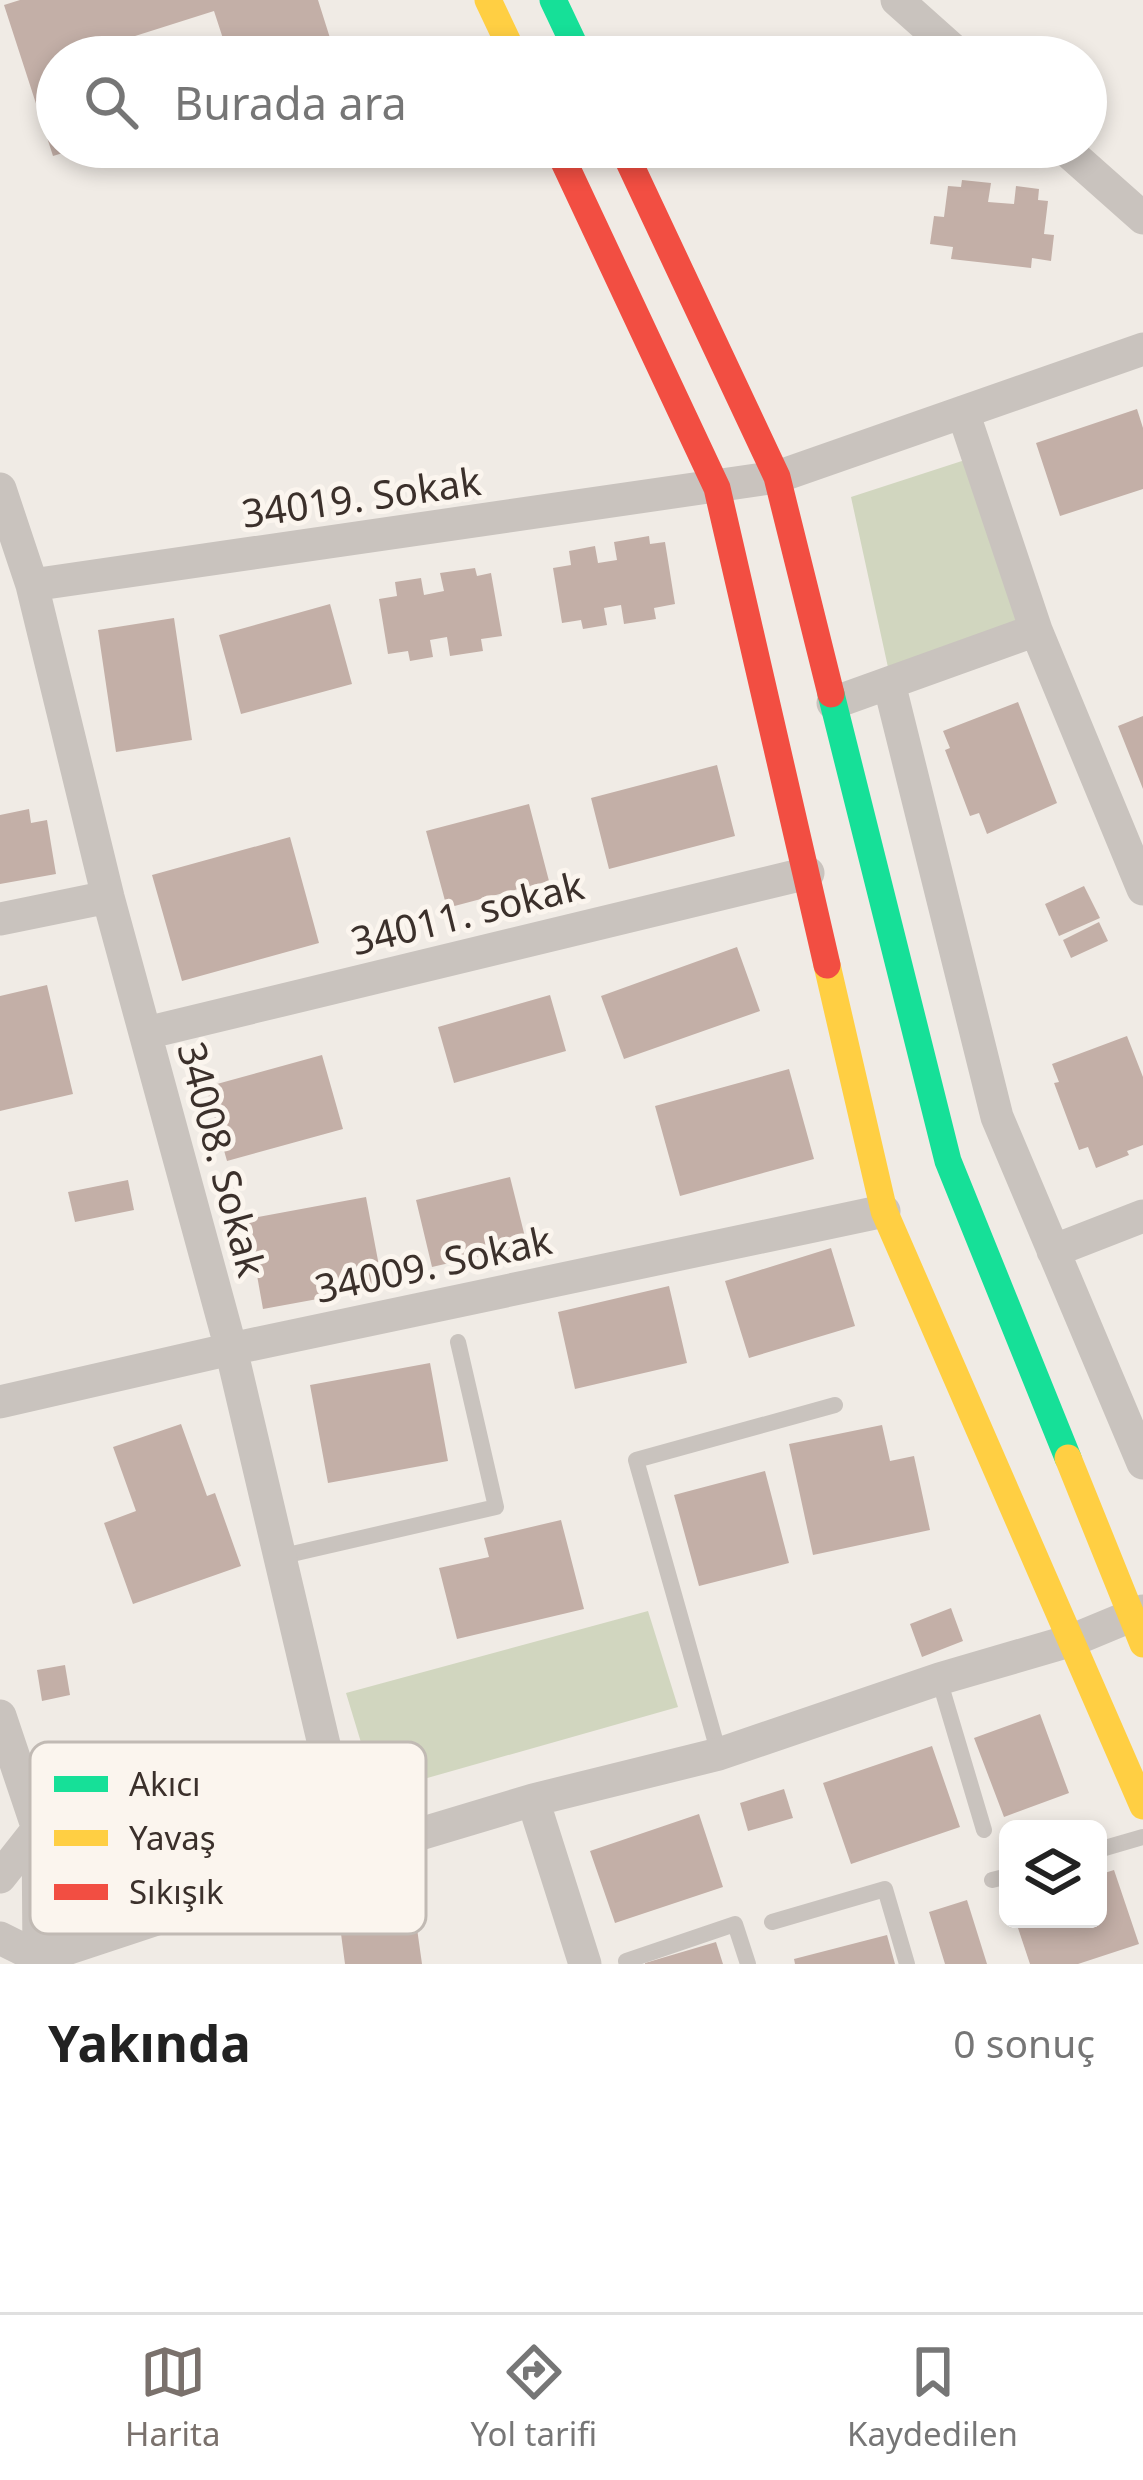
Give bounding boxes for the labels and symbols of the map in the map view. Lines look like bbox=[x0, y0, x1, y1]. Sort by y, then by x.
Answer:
street label: 34019. Sokak bbox=[238, 453, 484, 539]
street label: 34011. sokak bbox=[345, 857, 589, 966]
street label: 34008. Sokak bbox=[166, 1036, 280, 1282]
street label: 34009. Sokak bbox=[310, 1212, 556, 1314]
legend bbox=[30, 1742, 426, 1934]
text: Akıcı bbox=[129, 1761, 201, 1806]
text: Yavaş bbox=[129, 1815, 216, 1860]
text: Sıkışık bbox=[129, 1869, 224, 1914]

